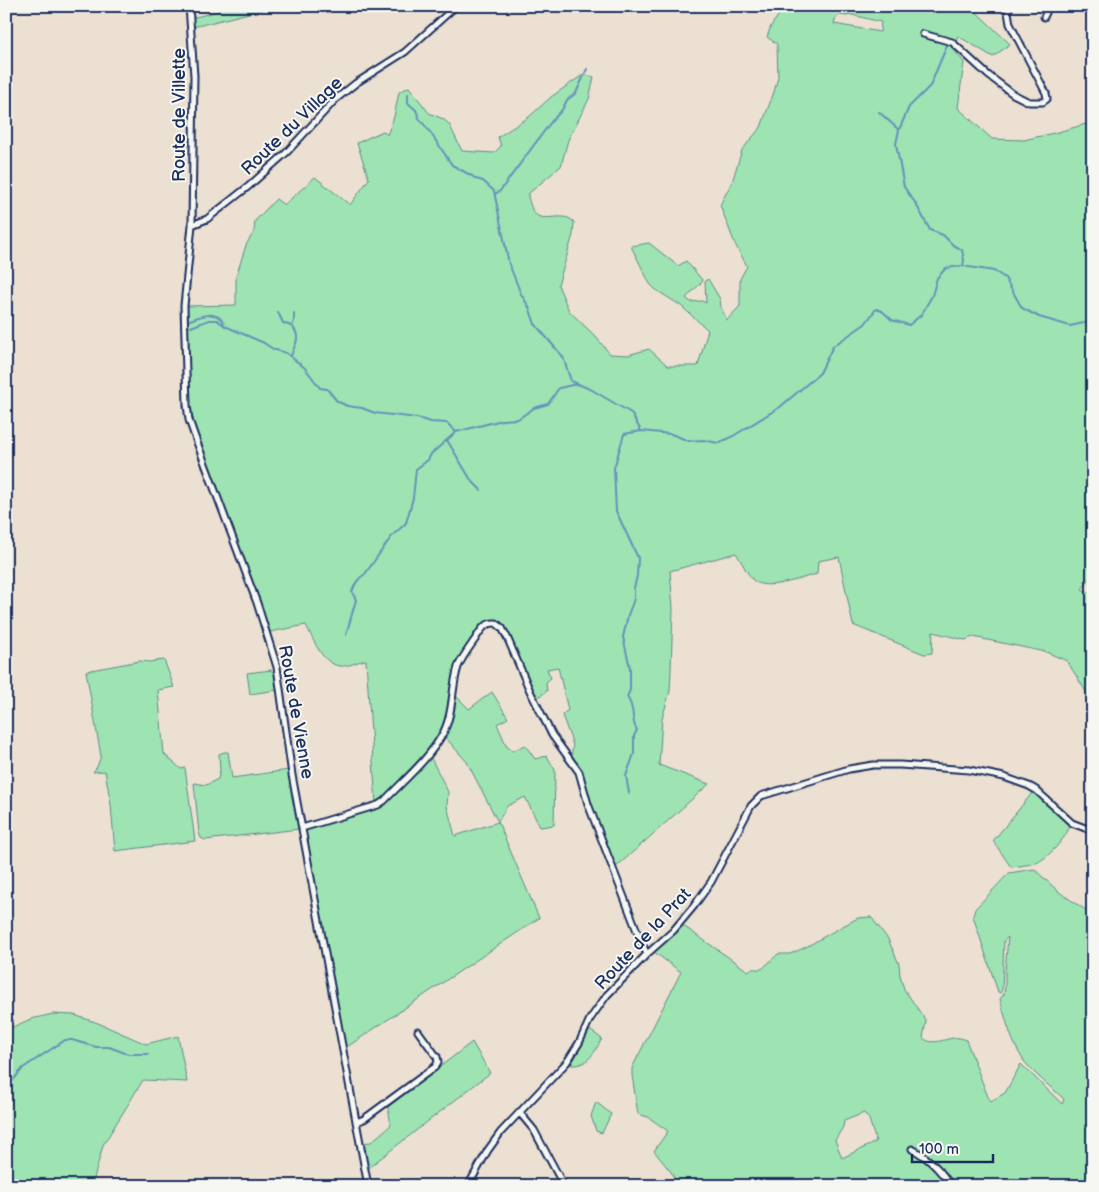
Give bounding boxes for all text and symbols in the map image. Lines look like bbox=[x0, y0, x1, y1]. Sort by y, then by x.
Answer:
street label: Route de Villette bbox=[169, 48, 190, 182]
street label: Route du Village bbox=[237, 72, 347, 180]
street label: Route de Vienne bbox=[274, 643, 318, 781]
street label: Route de la Prat bbox=[591, 883, 696, 994]
scale bar bbox=[912, 1132, 993, 1164]
text: 100 m bbox=[919, 1140, 959, 1159]

